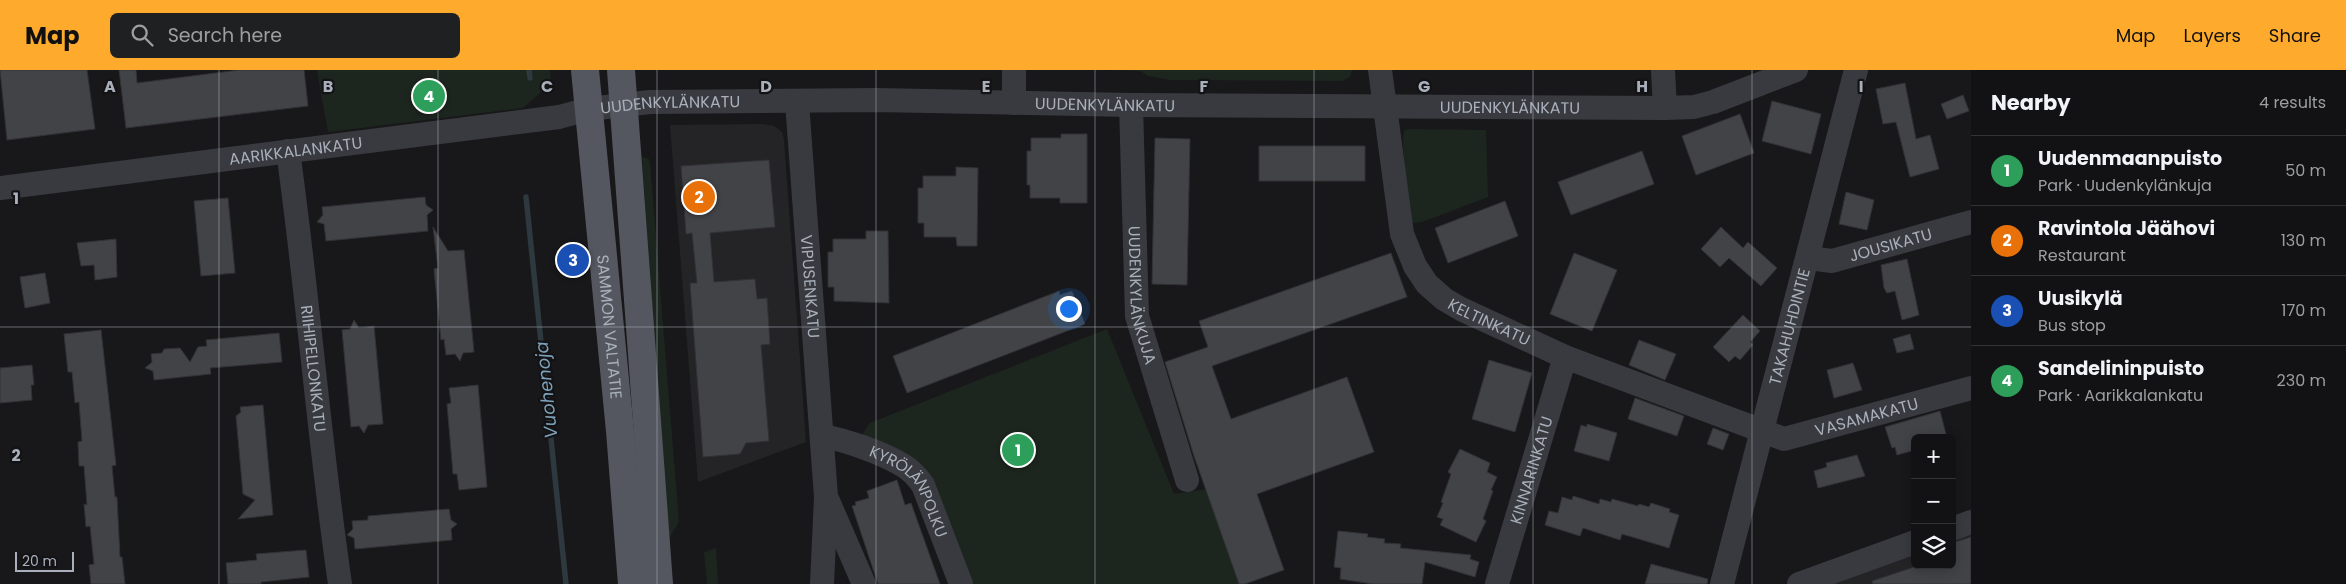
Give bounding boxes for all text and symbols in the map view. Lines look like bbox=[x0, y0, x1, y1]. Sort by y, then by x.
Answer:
search box bbox=[110, 13, 460, 58]
text: Map bbox=[25, 19, 80, 52]
icon: search bbox=[128, 21, 156, 49]
text: Search here bbox=[168, 22, 282, 49]
text: Map bbox=[2116, 23, 2156, 48]
text: Layers bbox=[2184, 23, 2241, 48]
text: Share bbox=[2269, 23, 2321, 48]
text: A bbox=[104, 75, 116, 98]
text: B bbox=[323, 75, 333, 98]
text: C bbox=[541, 75, 553, 98]
text: D bbox=[760, 75, 772, 98]
text: E bbox=[982, 75, 990, 98]
text: F bbox=[1200, 75, 1209, 98]
text: G bbox=[1418, 75, 1430, 98]
text: H bbox=[1636, 75, 1648, 98]
text: I bbox=[1859, 75, 1863, 98]
pin: 4 bbox=[413, 77, 445, 115]
text: Nearby bbox=[1991, 88, 2071, 117]
street label: UUDENKYLÄNKATU bbox=[599, 90, 740, 119]
text: 4 results bbox=[2259, 91, 2326, 114]
street label: UUDENKYLÄNKATU bbox=[1035, 92, 1175, 117]
street label: UUDENKYLÄNKATU bbox=[1440, 95, 1580, 119]
street label: AARIKKALANKATU bbox=[228, 131, 364, 170]
text: Uudenmaanpuisto bbox=[2038, 145, 2222, 172]
text: 1 bbox=[2004, 159, 2010, 182]
text: 50 m bbox=[2285, 159, 2326, 182]
text: Park · Uudenkylänkuja bbox=[2038, 174, 2212, 197]
pin: 2 bbox=[683, 178, 715, 216]
text: 1 bbox=[13, 187, 19, 210]
text: Ravintola Jäähovi bbox=[2038, 215, 2215, 242]
street label: JOUSIKATU bbox=[1846, 222, 1935, 267]
street label: UUDENKYLÄNKUJA bbox=[1123, 226, 1163, 367]
text: 2 bbox=[2002, 229, 2012, 252]
text: 130 m bbox=[2281, 229, 2326, 252]
street label: VIPUSENKATU bbox=[795, 234, 826, 339]
pin: 3 bbox=[557, 241, 589, 279]
text: Restaurant bbox=[2038, 244, 2126, 267]
street label: SAMMON VALTATIE bbox=[591, 254, 628, 400]
street label: TAKAHUHDINTIE bbox=[1763, 266, 1815, 388]
text: Uusikylä bbox=[2038, 285, 2123, 312]
street label: KELTINKATU bbox=[1444, 292, 1534, 351]
your location bbox=[1056, 296, 1082, 322]
text: 3 bbox=[2002, 299, 2012, 322]
text: 170 m bbox=[2281, 299, 2326, 322]
street label: RIIHIPELLONKATU bbox=[295, 304, 332, 433]
text: Bus stop bbox=[2038, 314, 2106, 337]
water label: Vuohenoja bbox=[528, 340, 564, 440]
text: Sandelininpuisto bbox=[2038, 355, 2204, 382]
text: 4 bbox=[2002, 369, 2012, 392]
text: 230 m bbox=[2277, 369, 2326, 392]
text: Park · Aarikkalankatu bbox=[2038, 384, 2203, 407]
street label: VASAMAKATU bbox=[1812, 391, 1921, 442]
street label: KINNARINKATU bbox=[1504, 413, 1558, 527]
pin: 1 bbox=[1002, 431, 1034, 469]
map controls bbox=[1911, 434, 1956, 569]
button: + bbox=[1911, 434, 1956, 479]
street label: KYRÖLÄNPOLKU bbox=[866, 439, 953, 540]
text: 2 bbox=[11, 444, 21, 467]
button: − bbox=[1911, 479, 1956, 524]
button: layers bbox=[1911, 524, 1956, 569]
scale bar bbox=[15, 549, 74, 572]
text: 20 m bbox=[22, 551, 57, 571]

